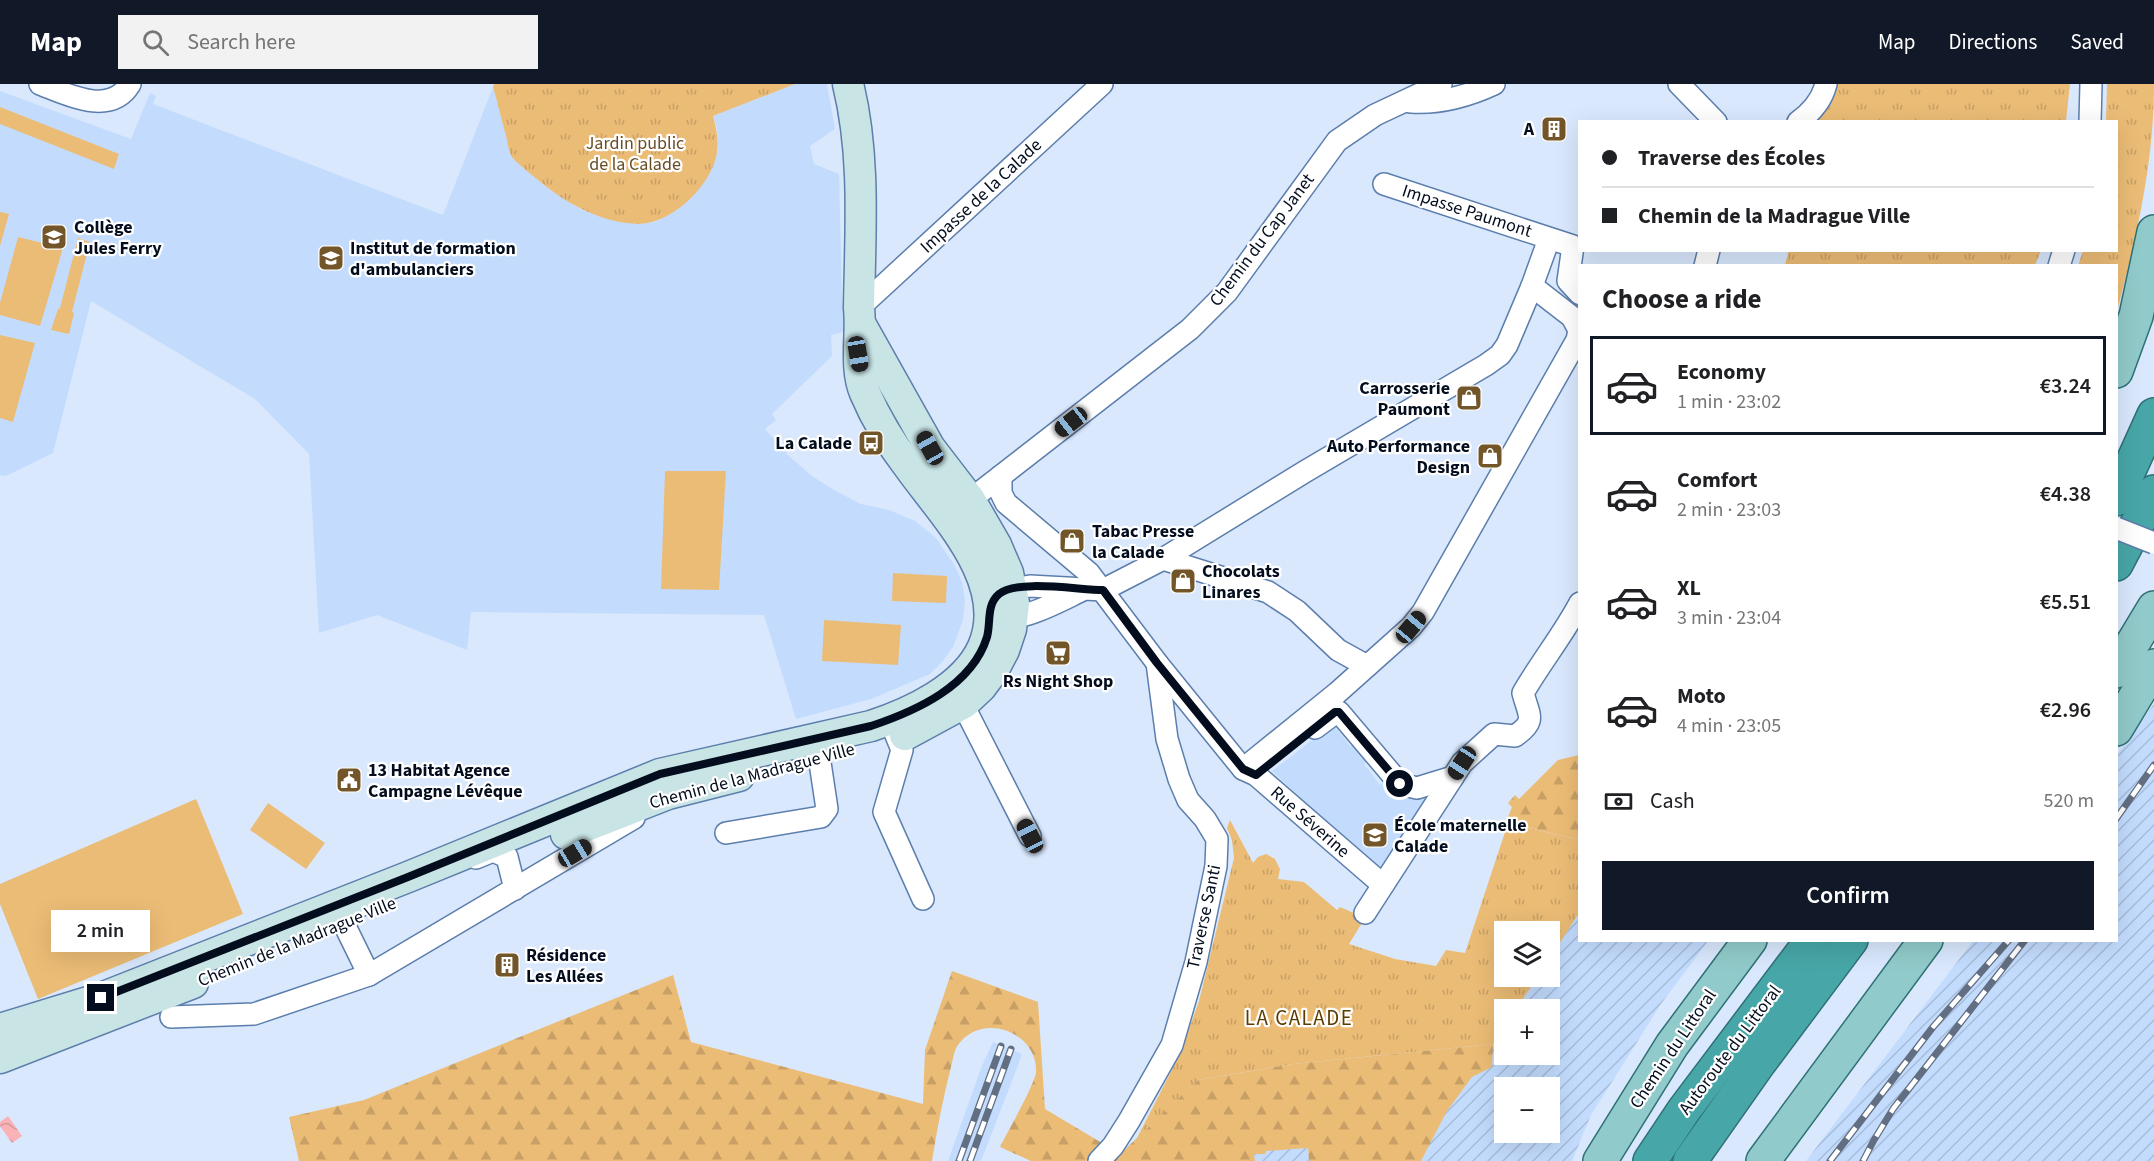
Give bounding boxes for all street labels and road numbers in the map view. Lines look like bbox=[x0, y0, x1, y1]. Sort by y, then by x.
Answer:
street label: Impasse de la Calade bbox=[915, 133, 1047, 259]
street label: Chemin du Cap Janet bbox=[1204, 168, 1320, 312]
street label: Impasse Paumont bbox=[1399, 178, 1535, 244]
street label: Chemin de la Madrague Ville bbox=[646, 736, 858, 815]
street label: Rue Séverine bbox=[1265, 780, 1355, 864]
street label: Traverse Santi bbox=[1181, 862, 1227, 972]
street label: Chemin de la Madrague Ville bbox=[194, 891, 400, 993]
street label: Autoroute du Littoral bbox=[1673, 980, 1787, 1120]
street label: Chemin du Littoral bbox=[1624, 984, 1722, 1114]

